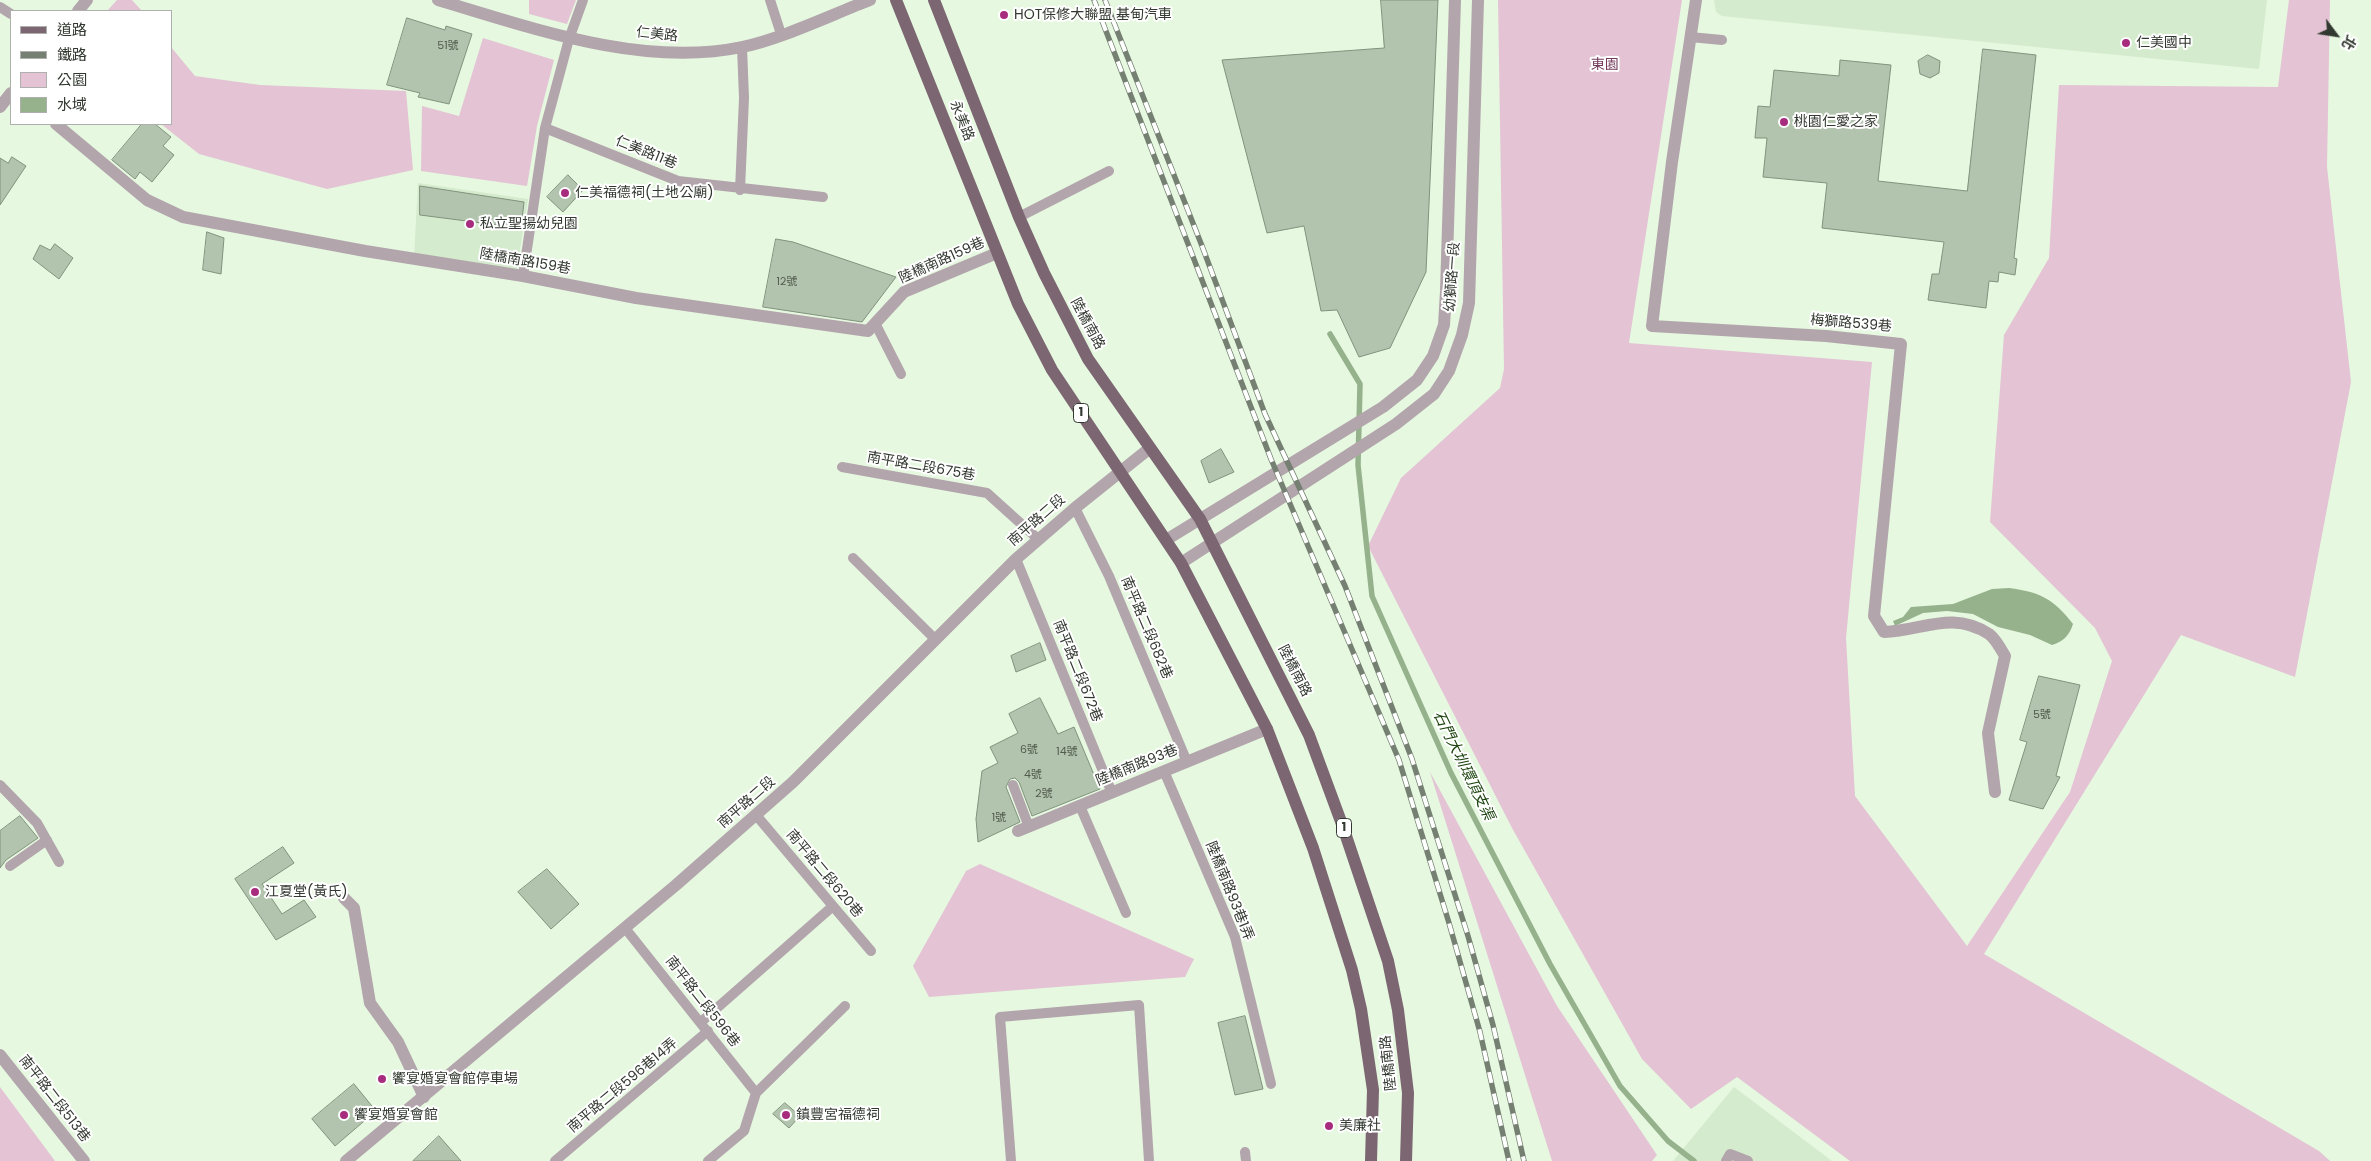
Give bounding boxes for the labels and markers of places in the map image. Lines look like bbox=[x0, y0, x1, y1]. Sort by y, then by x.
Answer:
place label: HOT保修大聯盟 基甸汽車 bbox=[1014, 7, 1172, 23]
marker: HOT保修大聯盟 基甸汽車 bbox=[998, 9, 1010, 21]
place label: 仁美國中 bbox=[2136, 35, 2192, 51]
marker: 仁美國中 bbox=[2120, 37, 2132, 49]
place label: 桃園仁愛之家 bbox=[1794, 114, 1878, 130]
marker: 桃園仁愛之家 bbox=[1778, 116, 1790, 128]
place label: 仁美福德祠(土地公廟) bbox=[575, 185, 714, 201]
marker: 仁美福德祠(土地公廟) bbox=[559, 187, 571, 199]
place label: 私立聖揚幼兒園 bbox=[480, 216, 578, 232]
marker: 私立聖揚幼兒園 bbox=[464, 218, 476, 230]
place label: 江夏堂(黃氏) bbox=[265, 884, 348, 900]
marker: 江夏堂(黃氏) bbox=[249, 886, 261, 898]
place label: 饗宴婚宴會館停車場 bbox=[392, 1071, 518, 1087]
marker: 饗宴婚宴會館停車場 bbox=[376, 1073, 388, 1085]
place label: 饗宴婚宴會館 bbox=[354, 1107, 438, 1123]
place label: 鎮豐宮福德祠 bbox=[796, 1107, 880, 1123]
marker: 饗宴婚宴會館 bbox=[338, 1109, 350, 1121]
marker: 鎮豐宮福德祠 bbox=[780, 1109, 792, 1121]
place label: 美廉社 bbox=[1339, 1118, 1381, 1134]
marker: 美廉社 bbox=[1323, 1120, 1335, 1132]

